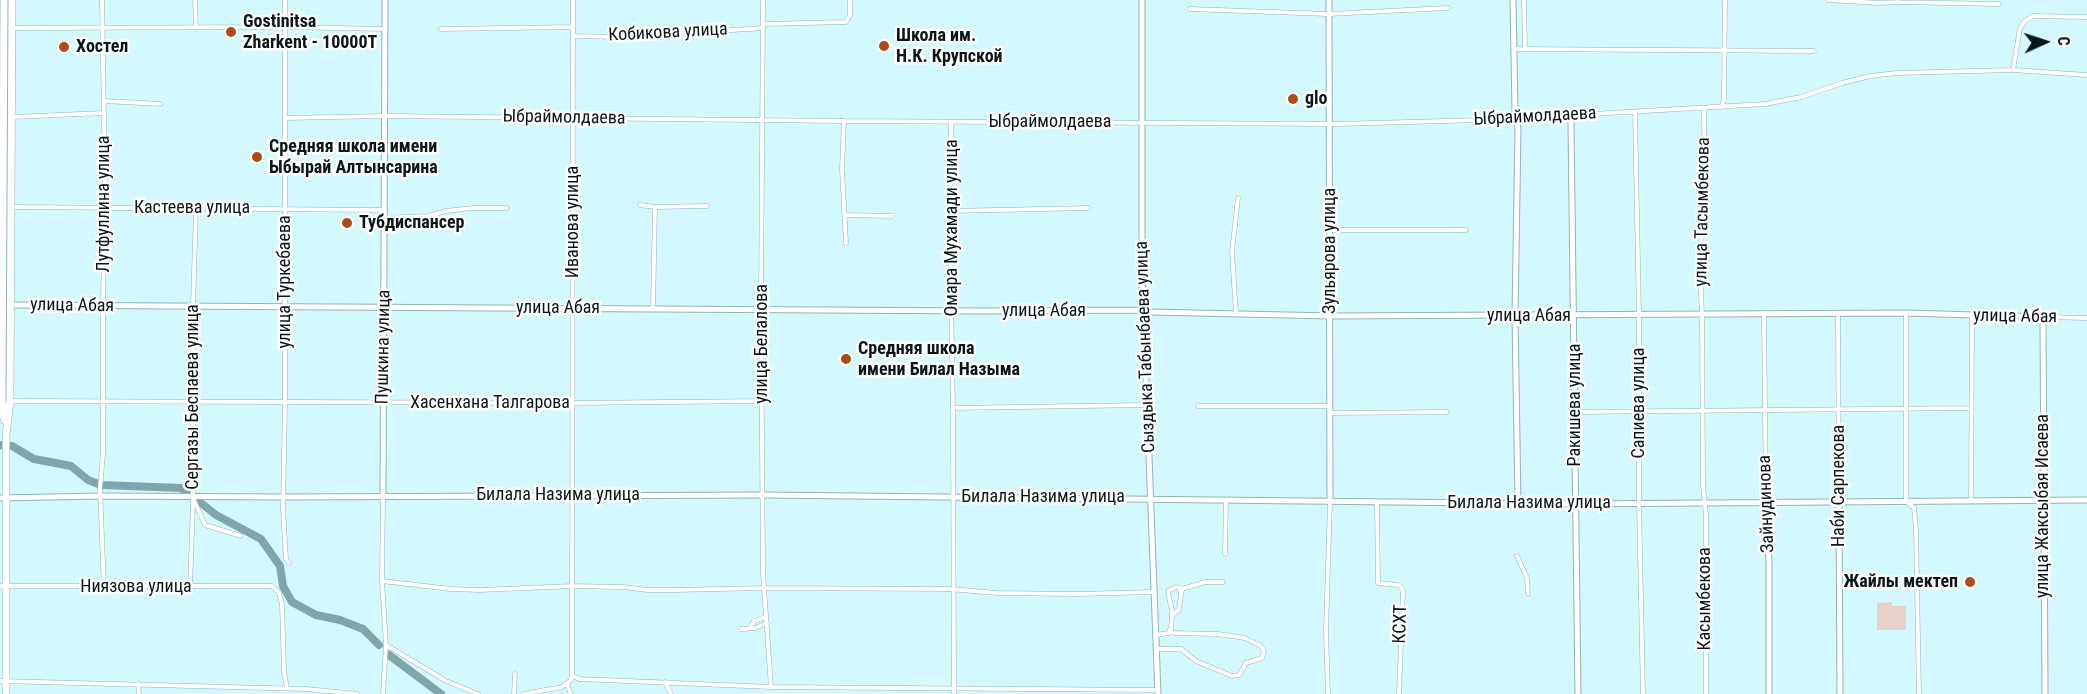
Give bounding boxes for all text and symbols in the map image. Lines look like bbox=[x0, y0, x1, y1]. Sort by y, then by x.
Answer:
place label: Gostinitsa Zharkent - 10000T bbox=[243, 11, 377, 54]
north arrow bbox=[2015, 12, 2075, 72]
street label: Кобикова улица bbox=[608, 19, 728, 47]
marker: Gostinitsa Zharkent - 10000T bbox=[224, 25, 238, 39]
place label: Школа им. Н.К. Крупской bbox=[896, 25, 1003, 68]
place label: Хостел bbox=[76, 36, 128, 58]
text: С bbox=[2054, 36, 2073, 46]
marker: Школа им. Н.К. Крупской bbox=[877, 39, 891, 53]
marker: Хостел bbox=[57, 40, 71, 54]
place label: glo bbox=[1305, 88, 1328, 110]
marker: glo bbox=[1286, 92, 1300, 106]
street label: Ыбраймолдаева bbox=[1473, 103, 1597, 131]
street label: Ыбраймолдаева bbox=[502, 106, 626, 130]
street label: Ыбраймолдаева bbox=[989, 111, 1111, 133]
street label: Лутфуллина улица bbox=[93, 136, 115, 272]
place label: Средняя школа имени Ыбырай Алтынсарина bbox=[269, 136, 438, 178]
street label: улица Тасымбекова bbox=[1691, 137, 1715, 287]
street label: Омара Мухамади улица bbox=[941, 139, 963, 317]
marker: Средняя школа имени Ыбырай Алтынсарина bbox=[250, 150, 264, 164]
street label: Иванова улица bbox=[562, 166, 584, 278]
street label: Зульярова улица bbox=[1319, 188, 1341, 314]
street label: Кастеева улица bbox=[134, 197, 250, 219]
place label: Тубдиспансер bbox=[359, 212, 464, 234]
street label: улица Туркебаева bbox=[274, 215, 296, 349]
marker: Тубдиспансер bbox=[340, 216, 354, 230]
street label: Сыздыка Табынбаева улица bbox=[1132, 241, 1160, 453]
street label: улица Белалова bbox=[751, 284, 773, 404]
street label: Пушкина улица bbox=[372, 290, 396, 404]
street label: улица Абая bbox=[30, 294, 114, 318]
street label: улица Абая bbox=[516, 297, 600, 319]
street label: улица Абая bbox=[1002, 300, 1086, 322]
street label: Сергазы Беспаева улица bbox=[182, 304, 204, 490]
street label: улица Абая bbox=[1487, 305, 1571, 327]
street label: улица Абая bbox=[1973, 305, 2057, 329]
place label: Средняя школа имени Билал Назыма bbox=[858, 338, 1020, 380]
street label: Ракишева улица bbox=[1564, 344, 1586, 466]
street label: Сапиева улица bbox=[1628, 348, 1650, 458]
marker: Средняя школа имени Билал Назыма bbox=[839, 352, 853, 366]
street label: Хасенхана Талгарова bbox=[410, 392, 570, 414]
street label: улица Жаксыбая Исаева bbox=[2032, 414, 2054, 598]
street label: Наби Сарпекова bbox=[1828, 425, 1850, 547]
street label: Зайнудинова bbox=[1754, 455, 1780, 553]
street label: Билала Назима улица bbox=[476, 484, 640, 506]
street label: Билала Назима улица bbox=[961, 486, 1125, 508]
street label: Билала Назима улица bbox=[1447, 492, 1611, 514]
street label: Касымбекова bbox=[1694, 547, 1716, 651]
place label: Жайлы мектеп bbox=[1843, 571, 1958, 593]
marker: Жайлы мектеп bbox=[1963, 575, 1977, 589]
street label: Ниязова улица bbox=[80, 576, 192, 598]
street label: КСХТ bbox=[1390, 604, 1412, 644]

